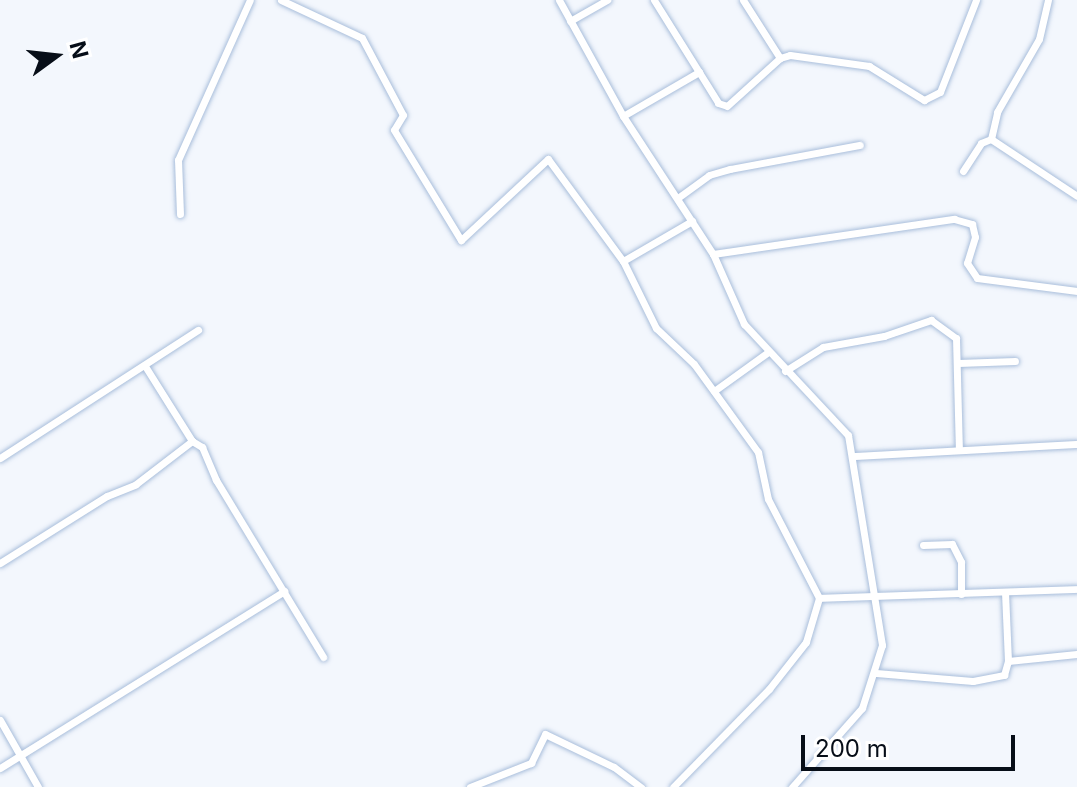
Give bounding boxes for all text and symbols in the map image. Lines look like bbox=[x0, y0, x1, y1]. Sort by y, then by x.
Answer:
north arrow bbox=[16, 16, 96, 96]
text: N bbox=[64, 38, 94, 61]
scale bar bbox=[805, 719, 1019, 769]
text: 200 m bbox=[815, 734, 888, 763]

